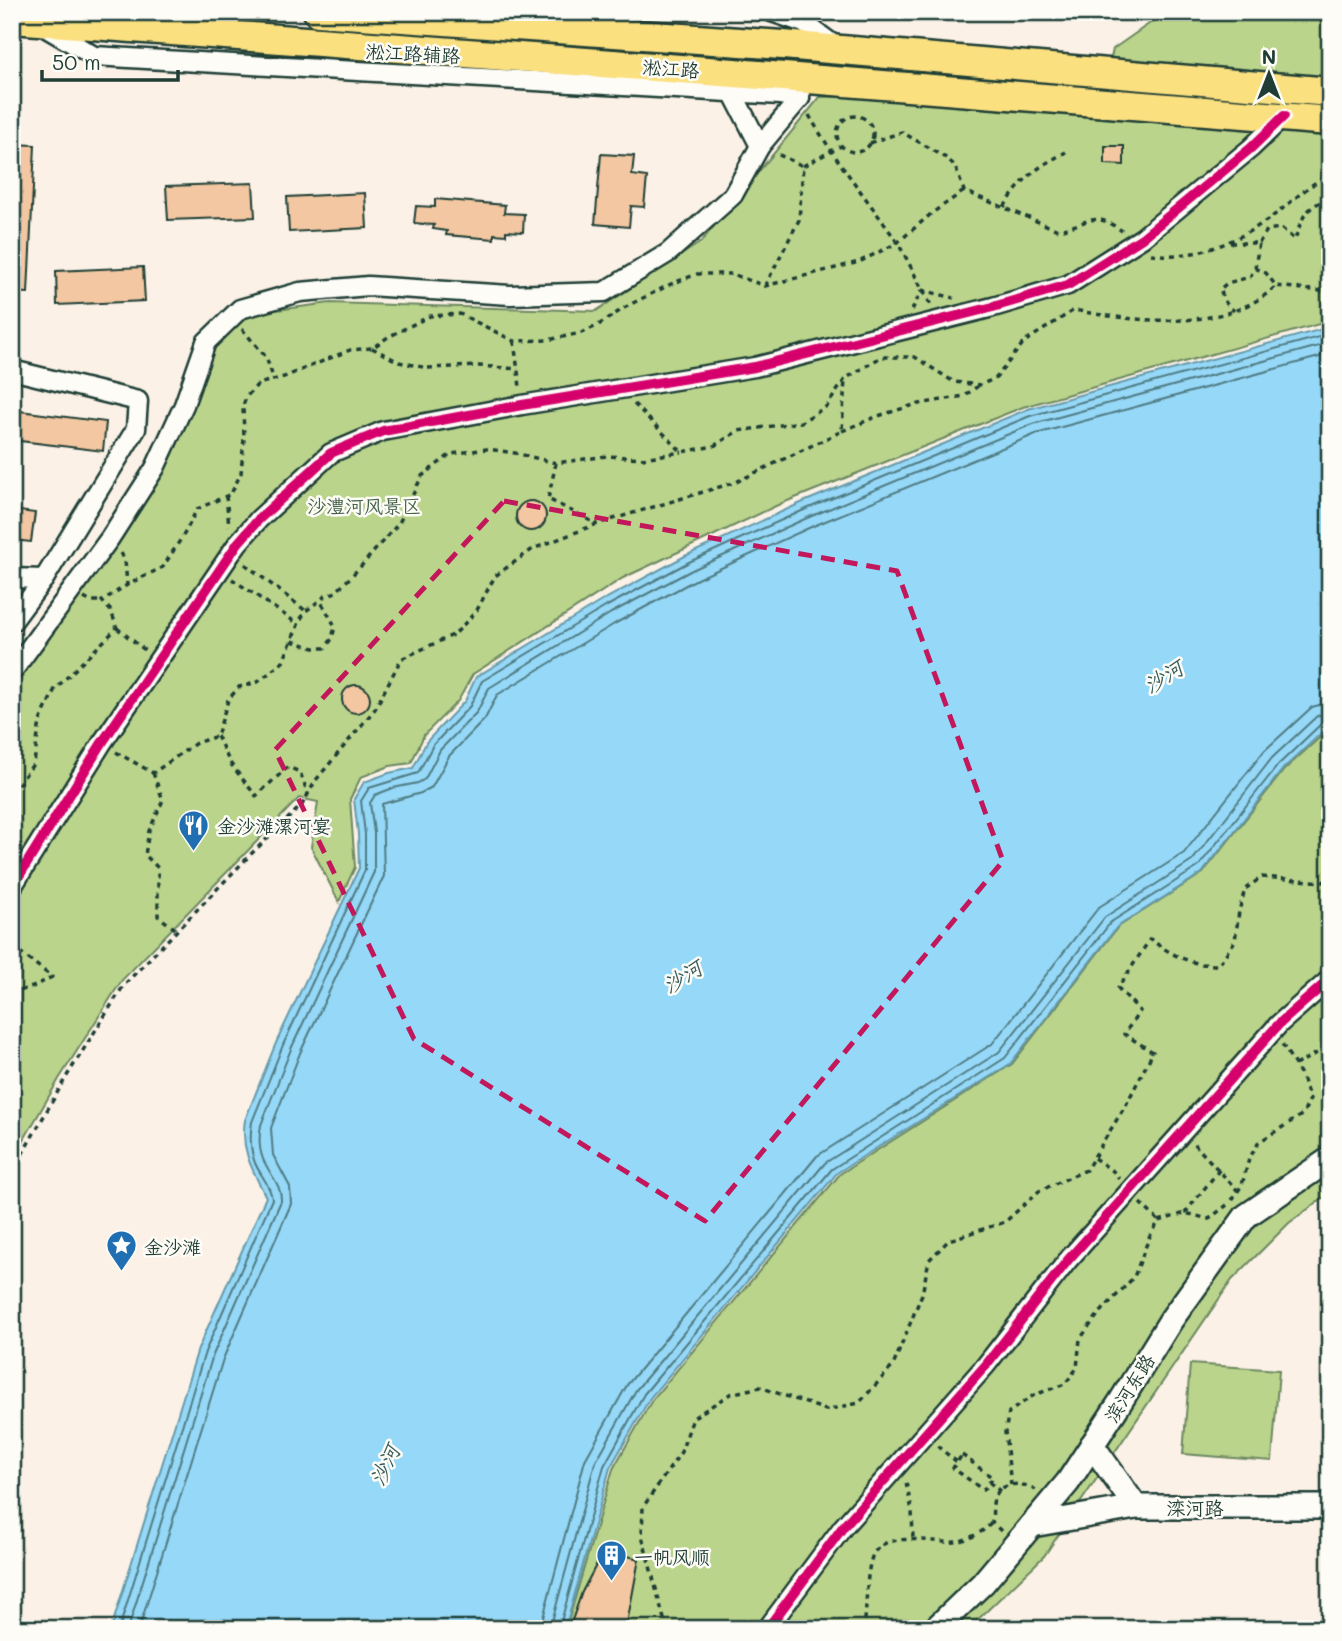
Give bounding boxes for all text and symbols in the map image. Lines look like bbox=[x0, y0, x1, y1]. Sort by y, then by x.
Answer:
scale bar bbox=[42, 38, 178, 82]
street label: 淞江路辅路 bbox=[365, 38, 461, 68]
north arrow bbox=[1234, 38, 1304, 108]
text: N bbox=[1262, 44, 1276, 69]
text: 50 m bbox=[52, 48, 101, 75]
street label: 淞江路 bbox=[642, 54, 700, 82]
park label: 沙澧河风景区 bbox=[307, 493, 421, 518]
water label: 沙河 bbox=[1138, 652, 1191, 699]
restaurant icon: 金沙滩漯河宴 bbox=[177, 808, 211, 852]
place label: 金沙滩漯河宴 bbox=[217, 813, 331, 838]
water label: 沙河 bbox=[657, 952, 710, 999]
place icon: 金沙滩 bbox=[104, 1229, 138, 1273]
place label: 金沙滩 bbox=[144, 1234, 201, 1259]
street label: 滨河东路 bbox=[1098, 1349, 1160, 1427]
water label: 沙河 bbox=[363, 1438, 406, 1490]
street label: 滦河路 bbox=[1166, 1495, 1224, 1520]
building icon: 一帆风顺 bbox=[594, 1539, 628, 1583]
place label: 一帆风顺 bbox=[634, 1544, 710, 1569]

